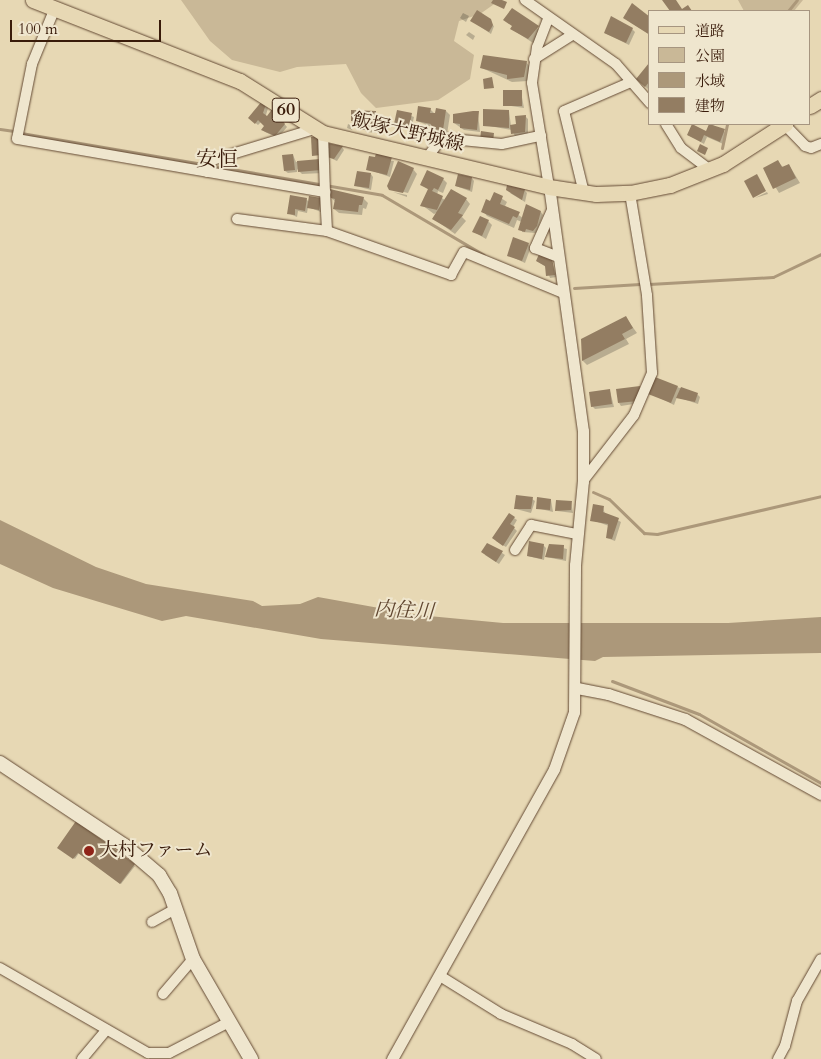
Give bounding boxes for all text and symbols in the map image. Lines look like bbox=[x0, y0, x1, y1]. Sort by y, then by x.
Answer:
scale bar bbox=[12, 10, 164, 42]
legend bbox=[648, 10, 811, 125]
text: 100 m bbox=[18, 19, 58, 39]
text: 道路 bbox=[695, 21, 725, 41]
text: 公園 bbox=[695, 46, 725, 66]
text: 水域 bbox=[695, 71, 725, 91]
road number: 60 bbox=[271, 94, 301, 126]
text: 建物 bbox=[695, 96, 725, 116]
street label: 飯塚大野城線 bbox=[350, 109, 466, 157]
district label: 安恒 bbox=[196, 147, 238, 173]
water label: 内住川 bbox=[373, 596, 435, 624]
place label: 大村ファーム bbox=[99, 840, 213, 862]
marker: 大村ファーム bbox=[83, 845, 95, 857]

